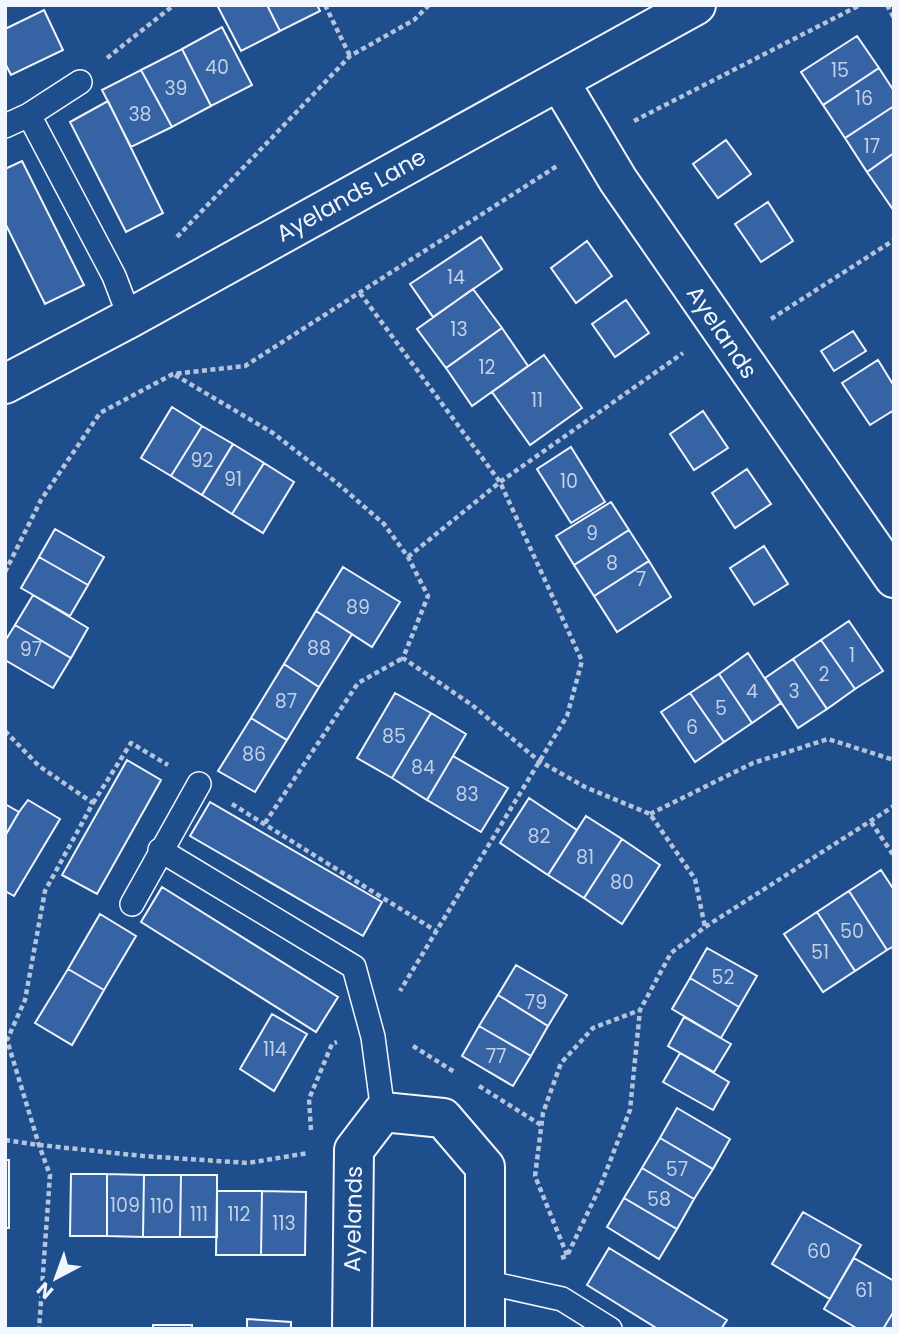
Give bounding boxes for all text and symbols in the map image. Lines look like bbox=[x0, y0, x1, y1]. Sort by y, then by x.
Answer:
house number: 40 bbox=[205, 54, 229, 81]
house number: 15 bbox=[831, 57, 849, 84]
house number: 39 bbox=[164, 75, 188, 102]
house number: 16 bbox=[855, 85, 873, 112]
house number: 38 bbox=[128, 101, 152, 128]
house number: 17 bbox=[864, 133, 880, 160]
street label: Ayelands Lane bbox=[270, 141, 432, 249]
house number: 14 bbox=[447, 264, 465, 291]
street label: Ayelands bbox=[679, 279, 765, 385]
house number: 13 bbox=[450, 316, 468, 343]
house number: 12 bbox=[478, 354, 496, 381]
house number: 11 bbox=[531, 387, 543, 414]
house number: 92 bbox=[191, 447, 214, 474]
house number: 91 bbox=[224, 466, 242, 493]
house number: 10 bbox=[560, 468, 578, 495]
house number: 9 bbox=[586, 520, 598, 547]
house number: 8 bbox=[606, 550, 618, 577]
house number: 7 bbox=[636, 566, 646, 593]
house number: 89 bbox=[346, 594, 370, 621]
house number: 88 bbox=[307, 635, 331, 662]
house number: 97 bbox=[20, 636, 42, 663]
house number: 1 bbox=[849, 642, 855, 669]
house number: 2 bbox=[819, 661, 830, 688]
house number: 4 bbox=[746, 678, 758, 705]
house number: 3 bbox=[788, 678, 800, 705]
house number: 87 bbox=[275, 688, 297, 715]
house number: 5 bbox=[715, 695, 727, 722]
house number: 6 bbox=[686, 714, 698, 741]
house number: 85 bbox=[382, 723, 406, 750]
house number: 86 bbox=[242, 741, 266, 768]
house number: 84 bbox=[411, 754, 435, 781]
house number: 83 bbox=[455, 781, 479, 808]
house number: 82 bbox=[528, 823, 551, 850]
house number: 81 bbox=[576, 844, 594, 871]
house number: 80 bbox=[610, 869, 634, 896]
house number: 50 bbox=[840, 918, 864, 945]
house number: 51 bbox=[811, 939, 829, 966]
house number: 52 bbox=[712, 964, 735, 991]
house number: 79 bbox=[525, 989, 547, 1016]
house number: 114 bbox=[263, 1036, 287, 1063]
house number: 77 bbox=[486, 1043, 506, 1070]
house number: 57 bbox=[666, 1156, 688, 1183]
street label: Ayelands bbox=[336, 1166, 370, 1272]
house number: 58 bbox=[647, 1186, 671, 1213]
house number: 109 bbox=[110, 1192, 140, 1219]
house number: 110 bbox=[150, 1193, 174, 1220]
house number: 111 bbox=[190, 1201, 208, 1228]
house number: 112 bbox=[227, 1201, 251, 1228]
house number: 113 bbox=[272, 1210, 296, 1237]
house number: 60 bbox=[807, 1238, 831, 1265]
north arrow bbox=[21, 1243, 91, 1313]
text: N bbox=[31, 1276, 59, 1305]
house number: 61 bbox=[855, 1277, 873, 1304]

